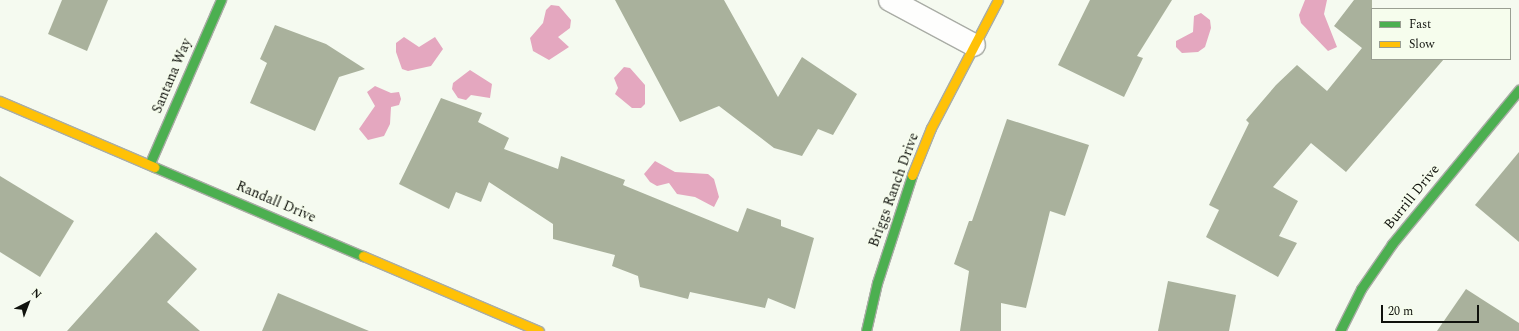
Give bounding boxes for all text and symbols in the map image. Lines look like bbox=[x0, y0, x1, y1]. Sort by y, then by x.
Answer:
legend bbox=[1371, 8, 1511, 60]
text: Fast bbox=[1409, 15, 1431, 34]
text: Slow bbox=[1409, 35, 1434, 54]
street label: Santana Way bbox=[149, 36, 195, 116]
street label: Briggs Ranch Drive bbox=[865, 130, 923, 250]
street label: Burrill Drive bbox=[1381, 161, 1443, 233]
street label: Randall Drive bbox=[234, 178, 318, 226]
north arrow bbox=[8, 283, 48, 323]
text: N bbox=[27, 284, 45, 303]
scale bar bbox=[1383, 297, 1481, 323]
text: 20 m bbox=[1388, 302, 1413, 321]

